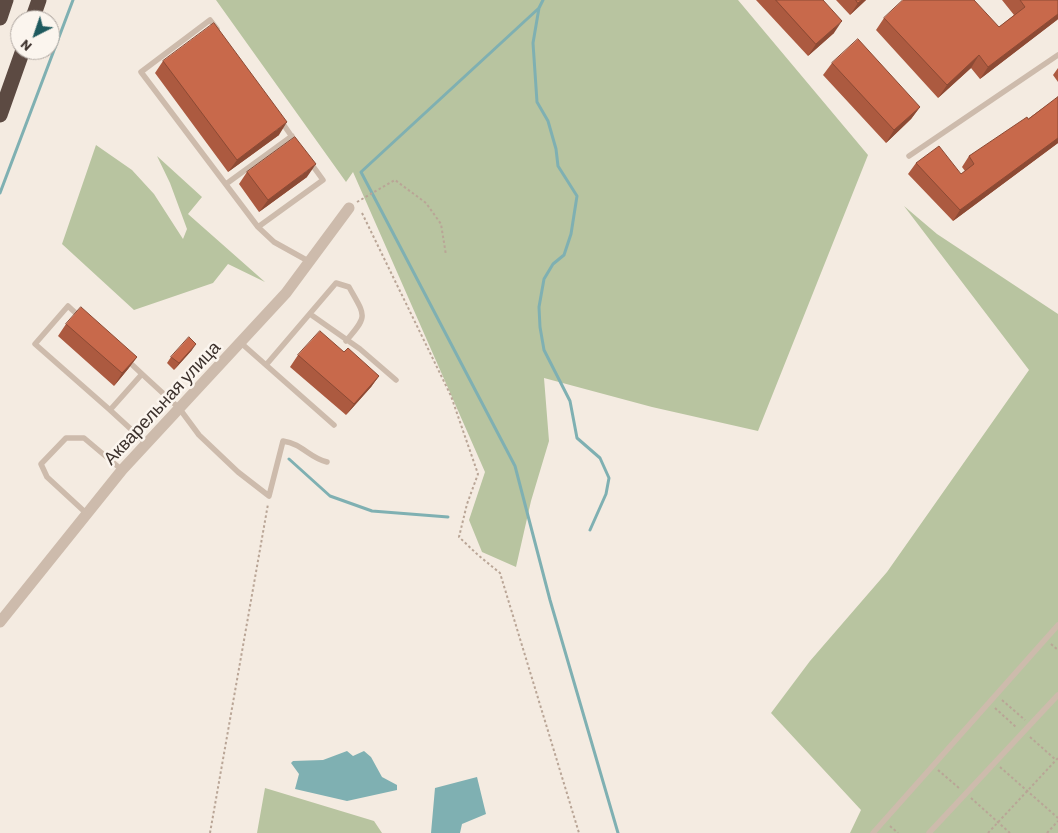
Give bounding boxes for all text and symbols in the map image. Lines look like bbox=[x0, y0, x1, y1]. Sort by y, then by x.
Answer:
north arrow bbox=[10, 10, 60, 60]
text: N bbox=[16, 36, 35, 55]
street label: Акварельная улица bbox=[99, 337, 225, 469]

